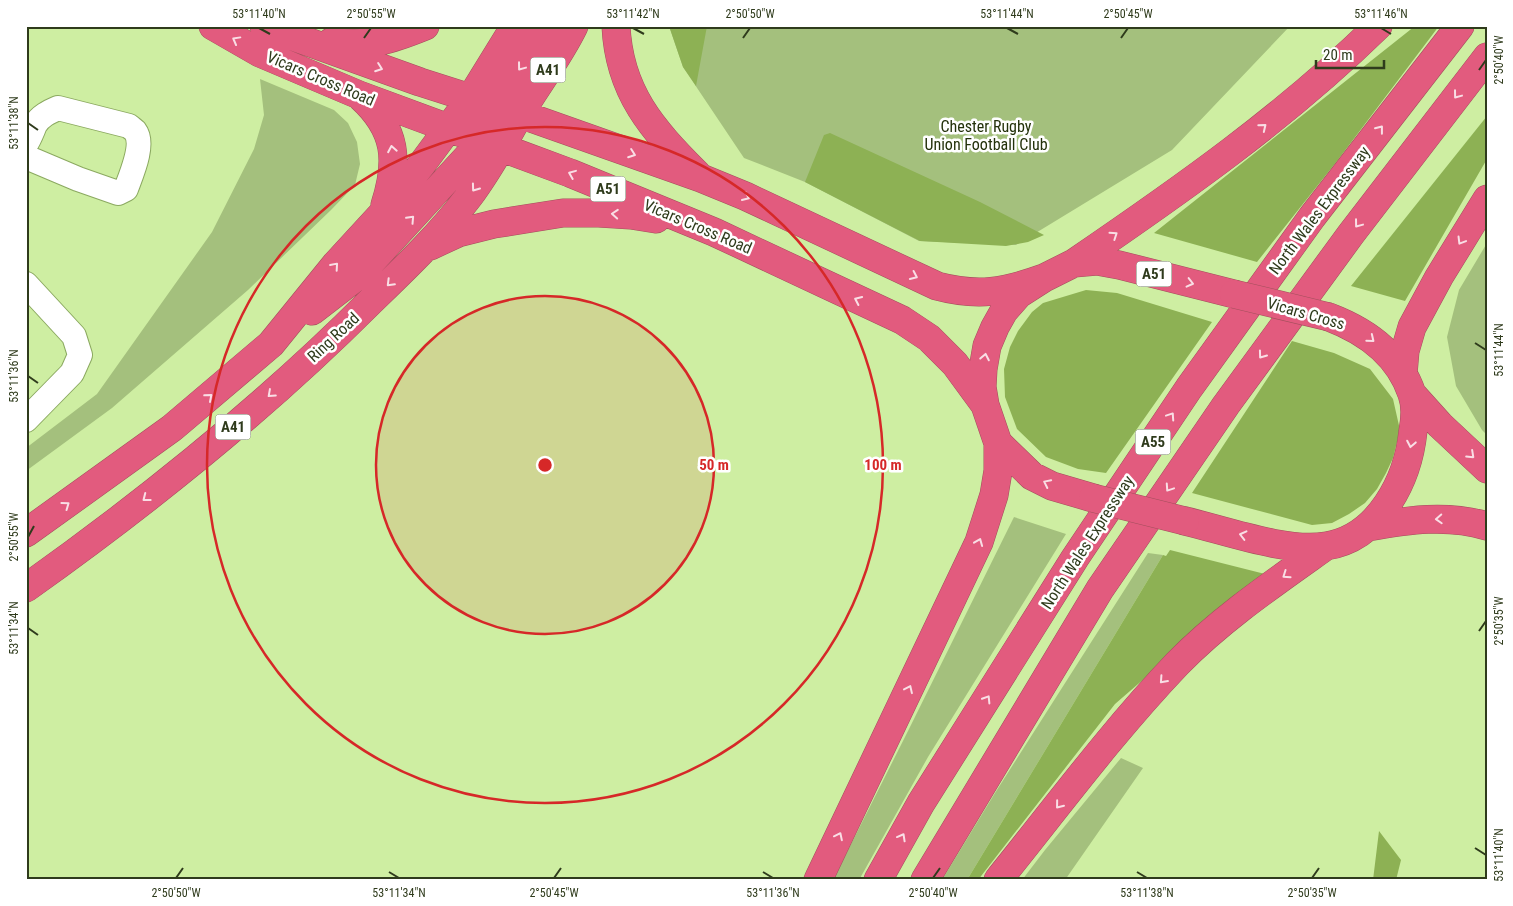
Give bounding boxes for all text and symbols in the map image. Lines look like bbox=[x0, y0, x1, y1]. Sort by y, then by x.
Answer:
text: 53°11'40"N bbox=[232, 7, 286, 21]
text: 2°50'55"W bbox=[346, 7, 396, 21]
text: 53°11'42"N bbox=[606, 7, 660, 21]
text: 2°50'50"W bbox=[725, 7, 775, 21]
text: 53°11'44"N bbox=[980, 7, 1034, 21]
text: 2°50'45"W bbox=[1103, 7, 1153, 21]
text: 53°11'46"N bbox=[1354, 7, 1408, 21]
text: 2°50'40"W bbox=[1492, 35, 1506, 85]
one-way arrow bbox=[233, 36, 242, 46]
scale bar bbox=[1316, 38, 1383, 70]
text: 20 m bbox=[1323, 46, 1353, 64]
street label: Vicars Cross Road bbox=[264, 47, 378, 110]
road number: A41 bbox=[530, 58, 566, 82]
one-way arrow bbox=[518, 61, 526, 70]
one-way arrow bbox=[374, 62, 382, 72]
one-way arrow bbox=[1454, 89, 1463, 99]
text: 53°11'38"N bbox=[7, 96, 21, 150]
park label: Chester Rugby Union Football Club bbox=[924, 117, 1048, 154]
one-way arrow bbox=[1257, 124, 1266, 132]
one-way arrow bbox=[1374, 125, 1383, 135]
street label: North Wales Expressway bbox=[1265, 142, 1374, 278]
one-way arrow bbox=[387, 145, 397, 154]
one-way arrow bbox=[627, 148, 636, 158]
one-way arrow bbox=[568, 169, 576, 179]
road number: A51 bbox=[590, 176, 626, 202]
one-way arrow bbox=[473, 182, 481, 191]
one-way arrow bbox=[741, 191, 750, 201]
street label: Vicars Cross Road bbox=[641, 195, 755, 258]
one-way arrow bbox=[610, 208, 618, 219]
one-way arrow bbox=[405, 215, 414, 224]
one-way arrow bbox=[1356, 218, 1364, 227]
one-way arrow bbox=[1108, 232, 1118, 241]
one-way arrow bbox=[1458, 236, 1468, 245]
one-way arrow bbox=[329, 262, 338, 271]
road number: A51 bbox=[1136, 262, 1172, 286]
one-way arrow bbox=[909, 269, 918, 280]
one-way arrow bbox=[386, 277, 395, 286]
one-way arrow bbox=[1186, 277, 1195, 288]
street label: Vicars Cross bbox=[1265, 293, 1347, 334]
one-way arrow bbox=[854, 295, 863, 306]
street label: Ring Road bbox=[304, 309, 363, 366]
text: 53°11'44"N bbox=[1492, 323, 1506, 377]
one-way arrow bbox=[1365, 333, 1375, 342]
text: 53°11'36"N bbox=[7, 349, 21, 403]
one-way arrow bbox=[1259, 350, 1268, 359]
one-way arrow bbox=[979, 353, 990, 361]
one-way arrow bbox=[268, 388, 277, 397]
one-way arrow bbox=[203, 394, 212, 402]
one-way arrow bbox=[1164, 412, 1174, 421]
road number: A41 bbox=[216, 414, 250, 440]
road number: A55 bbox=[1136, 430, 1170, 454]
one-way arrow bbox=[1407, 439, 1417, 448]
one-way arrow bbox=[1466, 449, 1475, 458]
centre of rings bbox=[536, 456, 554, 474]
text: 50 m bbox=[699, 456, 729, 474]
text: 100 m bbox=[864, 456, 902, 474]
street label: North Wales Expressway bbox=[1037, 472, 1138, 613]
one-way arrow bbox=[1043, 479, 1052, 489]
one-way arrow bbox=[1166, 483, 1175, 492]
one-way arrow bbox=[142, 492, 152, 501]
one-way arrow bbox=[60, 502, 70, 511]
text: 2°50'55"W bbox=[7, 512, 21, 562]
one-way arrow bbox=[1435, 514, 1442, 524]
one-way arrow bbox=[1240, 531, 1248, 541]
one-way arrow bbox=[972, 538, 983, 547]
one-way arrow bbox=[1283, 569, 1292, 577]
text: 2°50'35"W bbox=[1492, 596, 1506, 646]
text: 53°11'34"N bbox=[7, 601, 21, 655]
one-way arrow bbox=[1160, 675, 1169, 684]
one-way arrow bbox=[903, 685, 914, 694]
one-way arrow bbox=[980, 695, 990, 704]
one-way arrow bbox=[1056, 799, 1064, 808]
text: 53°11'40"N bbox=[1492, 828, 1506, 882]
one-way arrow bbox=[833, 832, 843, 841]
one-way arrow bbox=[896, 834, 906, 843]
text: 2°50'50"W bbox=[151, 886, 201, 900]
text: 53°11'34"N bbox=[372, 886, 426, 900]
text: 2°50'45"W bbox=[529, 886, 579, 900]
text: 53°11'36"N bbox=[746, 886, 800, 900]
text: 2°50'40"W bbox=[908, 886, 958, 900]
text: 53°11'38"N bbox=[1120, 886, 1174, 900]
text: 2°50'35"W bbox=[1287, 886, 1337, 900]

